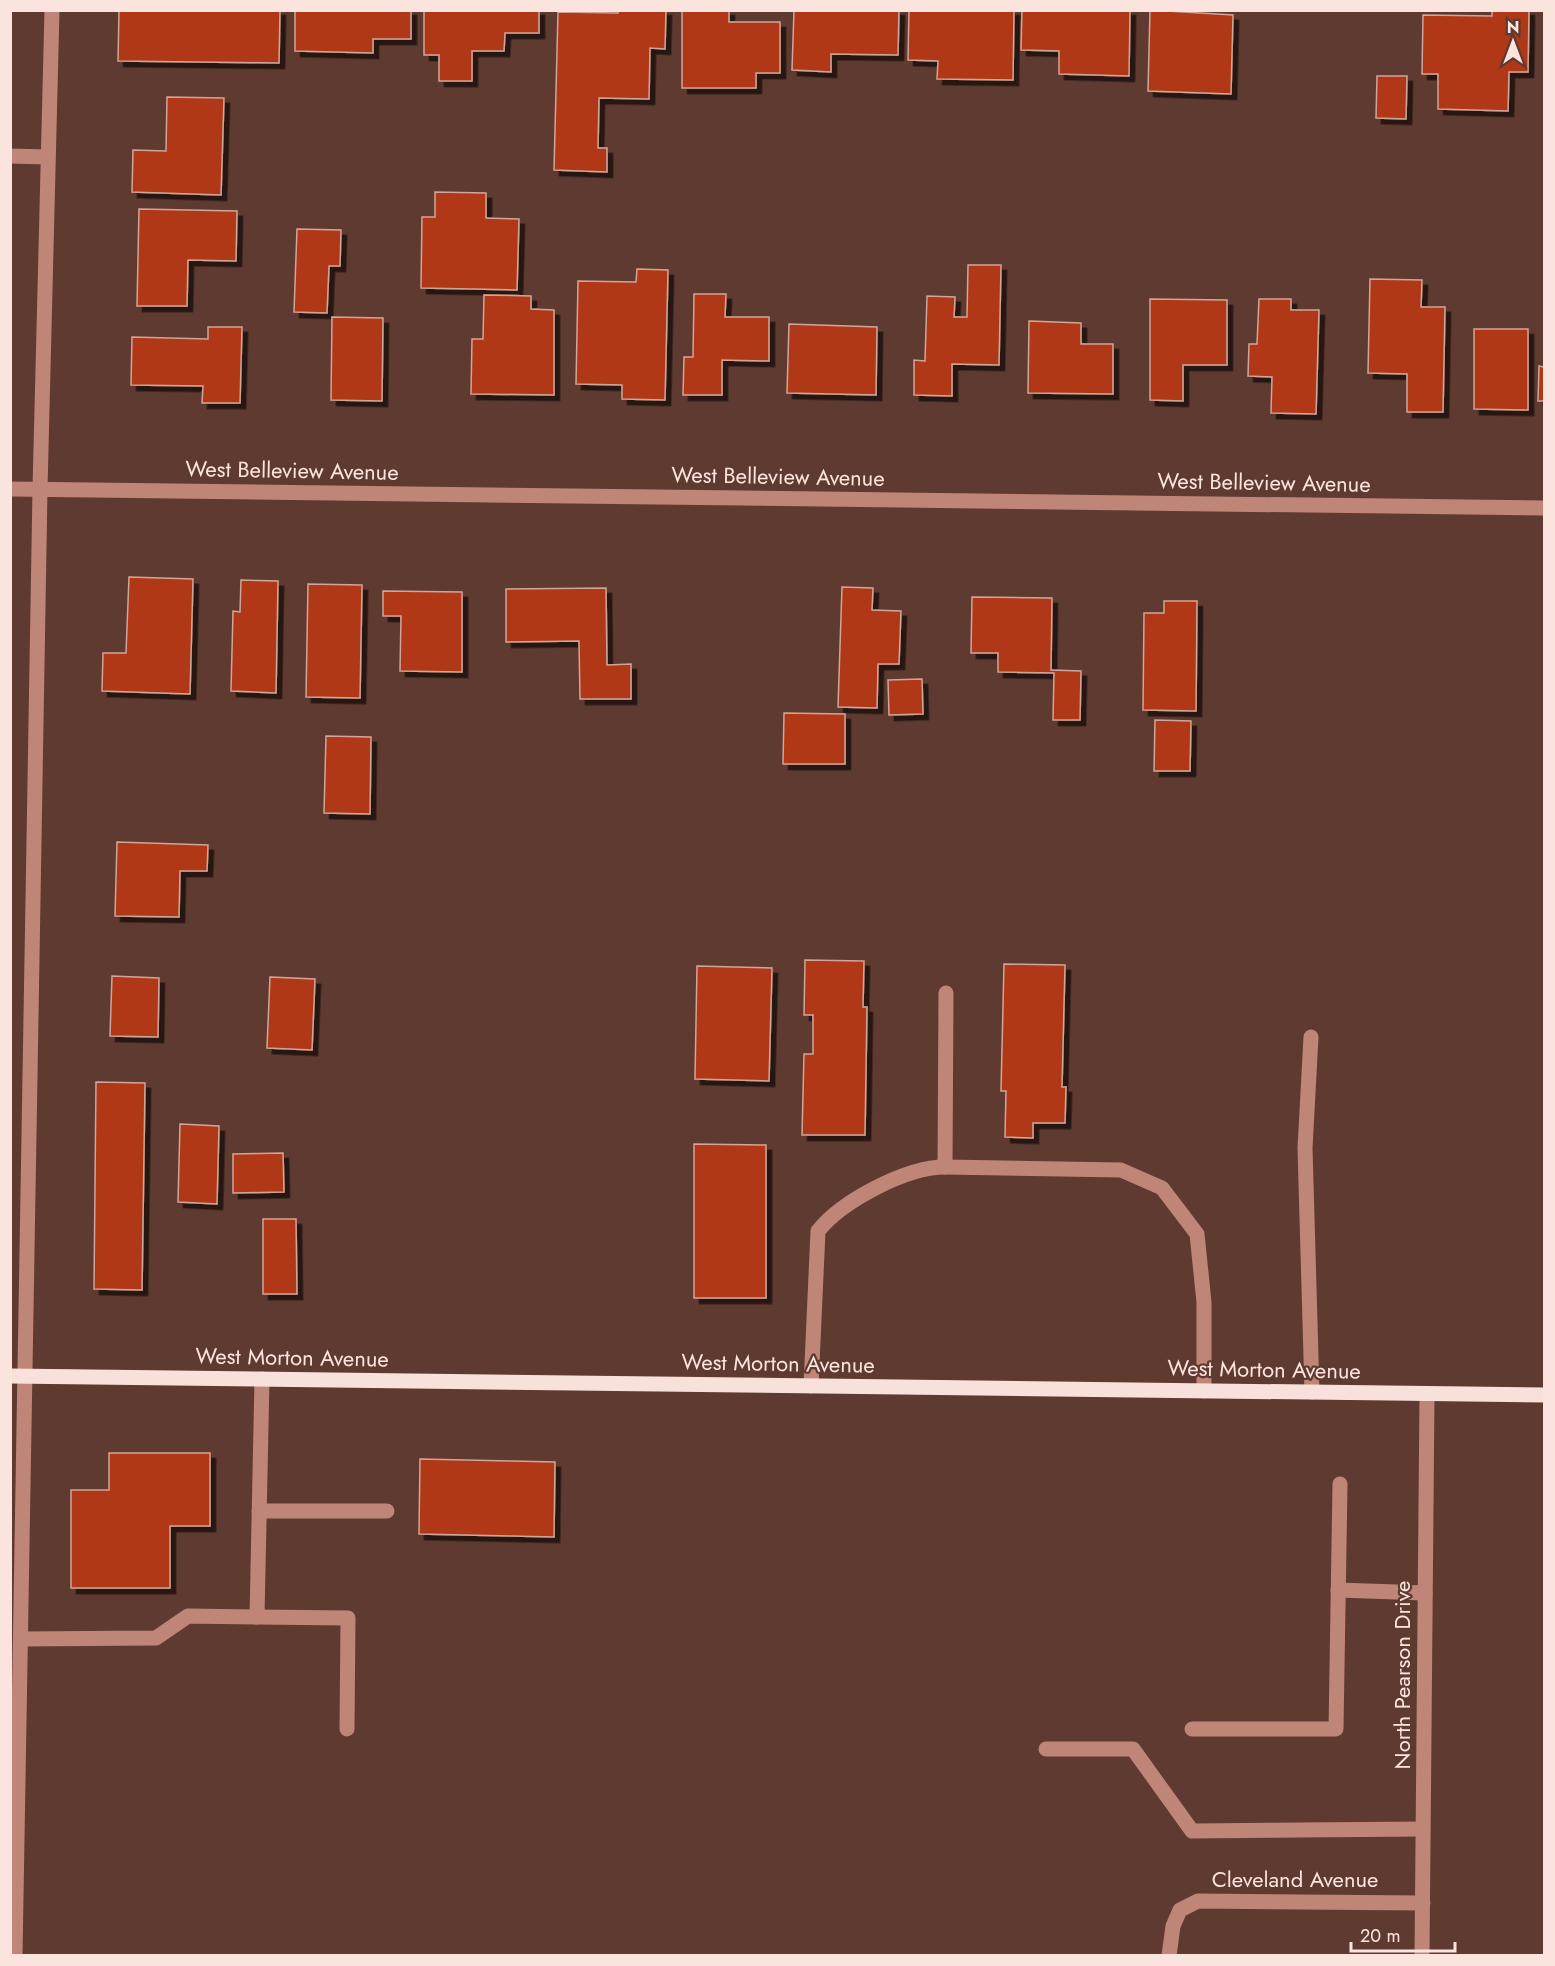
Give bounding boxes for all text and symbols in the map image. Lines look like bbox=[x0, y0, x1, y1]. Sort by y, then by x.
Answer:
north arrow bbox=[1483, 12, 1543, 72]
text: N bbox=[1507, 16, 1519, 39]
street label: West Belleview Avenue bbox=[185, 452, 399, 488]
street label: West Belleview Avenue bbox=[671, 458, 885, 494]
street label: West Belleview Avenue bbox=[1157, 464, 1371, 500]
street label: West Morton Avenue bbox=[195, 1339, 389, 1375]
street label: West Morton Avenue bbox=[681, 1345, 875, 1381]
street label: West Morton Avenue bbox=[1167, 1351, 1361, 1387]
street label: North Pearson Drive bbox=[1386, 1581, 1418, 1769]
street label: Cleveland Avenue bbox=[1212, 1863, 1378, 1895]
scale bar bbox=[1351, 1915, 1454, 1953]
text: 20 m bbox=[1360, 1923, 1400, 1949]

